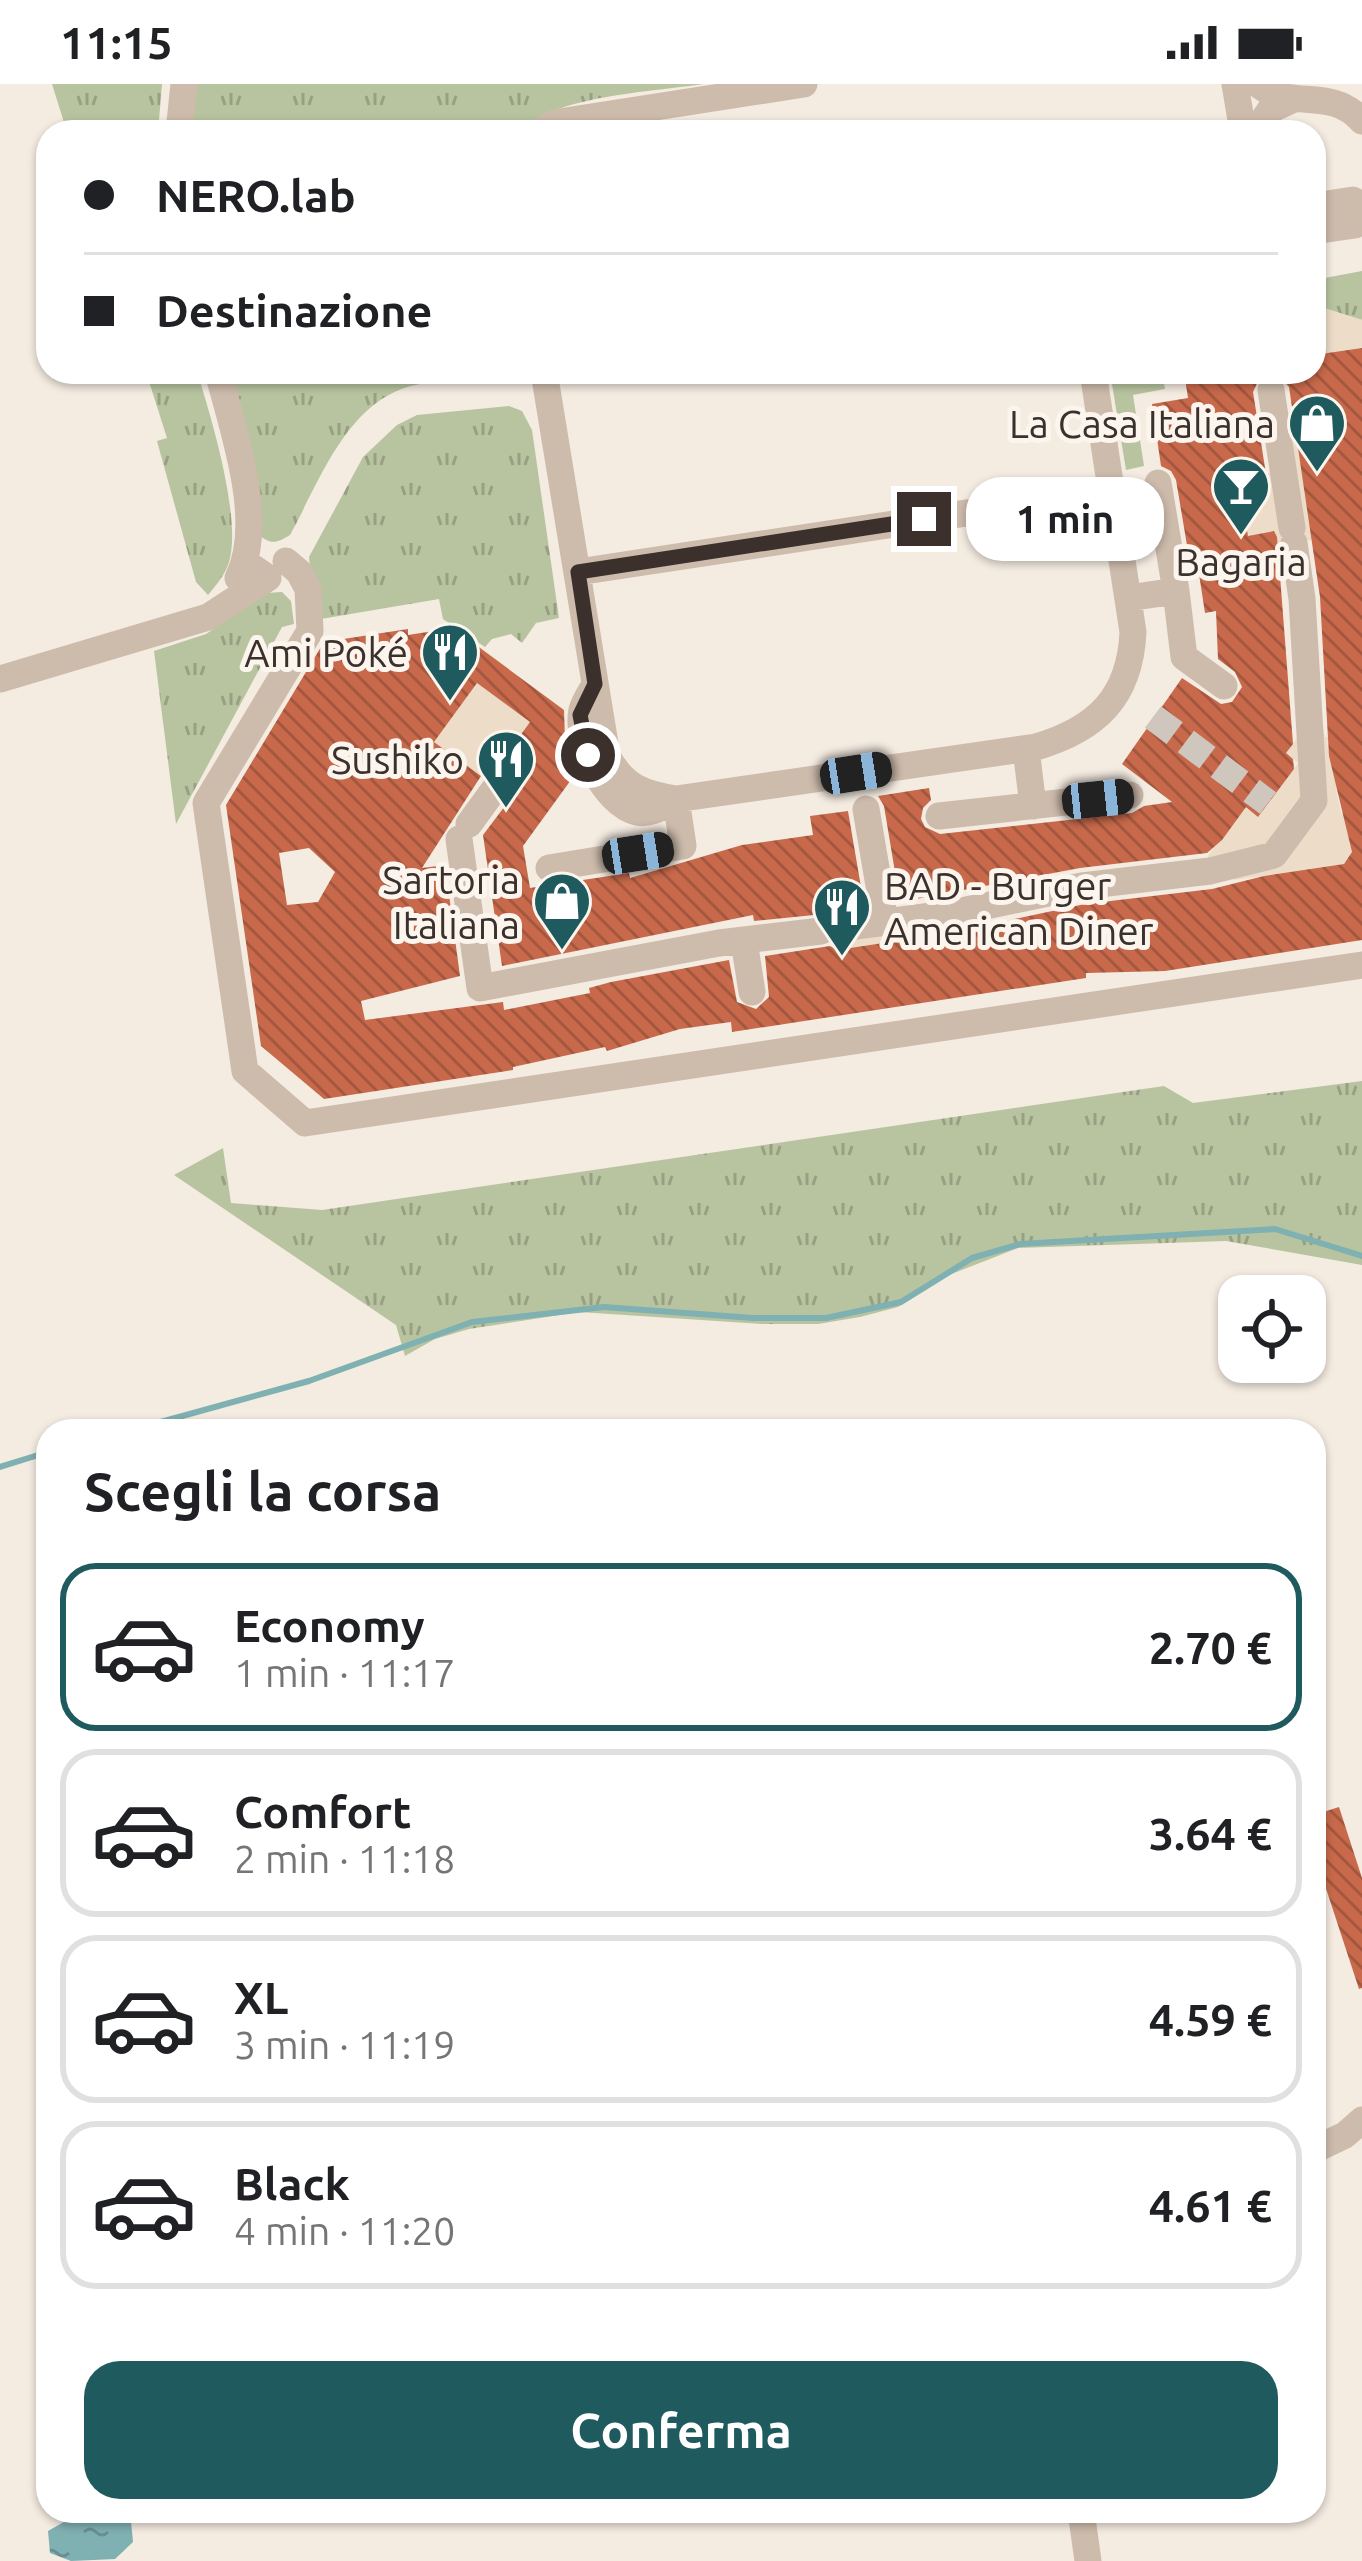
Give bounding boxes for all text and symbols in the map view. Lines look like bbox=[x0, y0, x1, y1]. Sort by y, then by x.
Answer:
text: 11:15 bbox=[60, 17, 173, 68]
text: NERO.lab bbox=[156, 170, 356, 221]
text: Destinazione bbox=[156, 285, 433, 336]
shop icon: La Casa Italiana bbox=[1286, 392, 1348, 474]
place label: La Casa Italiana bbox=[1009, 402, 1275, 445]
bar icon: Bagaria bbox=[1210, 455, 1272, 537]
callout: 1 min bbox=[966, 477, 1164, 561]
route end bbox=[897, 492, 951, 546]
text: 1 min bbox=[1016, 497, 1114, 540]
place label: Bagaria bbox=[1175, 540, 1307, 583]
restaurant icon: Ami Poké bbox=[419, 621, 481, 703]
place label: Ami Poké bbox=[244, 631, 408, 674]
restaurant icon: Sushiko bbox=[475, 728, 537, 810]
route start bbox=[561, 728, 615, 782]
place label: Sushiko bbox=[331, 738, 464, 781]
car bbox=[818, 750, 894, 796]
car bbox=[1060, 777, 1136, 821]
car bbox=[600, 830, 676, 876]
place label: Sartoria Italiana bbox=[382, 858, 520, 946]
place label: BAD - Burger American Diner bbox=[884, 864, 1154, 952]
shop icon: Sartoria Italiana bbox=[531, 870, 593, 952]
restaurant icon: BAD - Burger American Diner bbox=[811, 876, 873, 958]
map controls bbox=[1218, 1275, 1326, 1383]
button: locate bbox=[1218, 1275, 1326, 1383]
text: Scegli la corsa bbox=[84, 1461, 441, 1521]
icon: car bbox=[90, 1593, 198, 1701]
text: Economy bbox=[234, 1600, 425, 1651]
text: 2.70 € bbox=[1149, 1622, 1272, 1673]
text: 1 min · 11:17 bbox=[234, 1651, 455, 1694]
icon: car bbox=[90, 1779, 198, 1887]
text: Comfort bbox=[234, 1786, 411, 1837]
text: 3.64 € bbox=[1149, 1808, 1272, 1859]
text: 2 min · 11:18 bbox=[234, 1837, 455, 1880]
icon: car bbox=[90, 1965, 198, 2073]
text: XL bbox=[234, 1972, 288, 2023]
text: 4.59 € bbox=[1149, 1994, 1272, 2045]
text: 3 min · 11:19 bbox=[234, 2023, 455, 2066]
icon: car bbox=[90, 2151, 198, 2259]
text: Black bbox=[234, 2158, 350, 2209]
text: 4.61 € bbox=[1149, 2180, 1272, 2231]
text: 4 min · 11:20 bbox=[234, 2209, 455, 2252]
button: Conferma bbox=[84, 2361, 1278, 2499]

